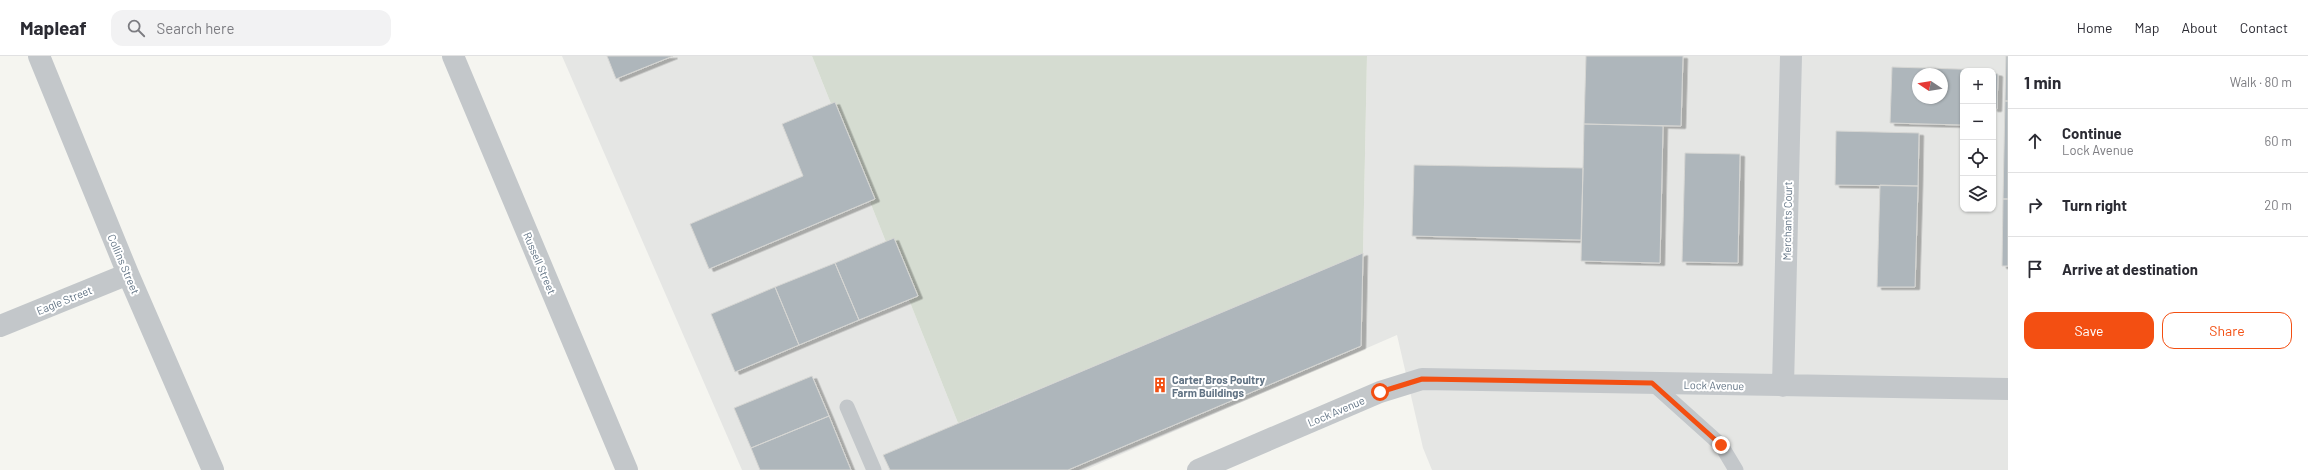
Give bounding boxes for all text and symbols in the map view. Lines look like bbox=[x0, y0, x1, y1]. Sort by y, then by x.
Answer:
search box bbox=[111, 10, 391, 46]
text: Mapleaf bbox=[20, 16, 87, 39]
icon: search bbox=[125, 17, 147, 39]
text: Search here bbox=[157, 19, 235, 37]
text: Home bbox=[2077, 19, 2113, 36]
text: Map bbox=[2135, 19, 2159, 36]
text: About bbox=[2181, 19, 2218, 36]
text: Contact bbox=[2240, 19, 2288, 36]
north arrow bbox=[1912, 68, 1948, 104]
map controls bbox=[1960, 68, 1996, 212]
button: + bbox=[1960, 68, 1996, 104]
text: 1 min bbox=[2024, 72, 2061, 92]
text: Walk · 80 m bbox=[2230, 74, 2292, 90]
button: − bbox=[1960, 104, 1996, 140]
text: Continue bbox=[2062, 124, 2122, 142]
icon: ahead bbox=[2024, 130, 2046, 152]
text: 60 m bbox=[2265, 133, 2292, 149]
button: locate bbox=[1960, 140, 1996, 176]
text: Lock Avenue bbox=[2062, 142, 2134, 158]
button: layers bbox=[1960, 176, 1996, 212]
street label: Merchants Court bbox=[1780, 181, 1794, 261]
icon: right bbox=[2024, 194, 2046, 216]
text: Turn right bbox=[2062, 196, 2127, 214]
text: 20 m bbox=[2264, 197, 2292, 213]
street label: Russell Street bbox=[521, 230, 559, 296]
street label: Collins Street bbox=[106, 232, 142, 296]
icon: arrive bbox=[2024, 258, 2046, 280]
text: Arrive at destination bbox=[2062, 260, 2198, 278]
street label: Eagle Street bbox=[34, 283, 94, 317]
button: Save bbox=[2024, 312, 2154, 349]
button: Share bbox=[2162, 312, 2292, 349]
place label: Carter Bros Poultry Farm Buildings bbox=[1172, 373, 1266, 399]
building icon: Carter Bros Poultry Farm Buildings bbox=[1151, 376, 1169, 394]
street label: Lock Avenue bbox=[1684, 378, 1745, 392]
route start bbox=[1371, 383, 1389, 401]
street label: Lock Avenue bbox=[1306, 393, 1367, 429]
route end bbox=[1712, 436, 1730, 454]

